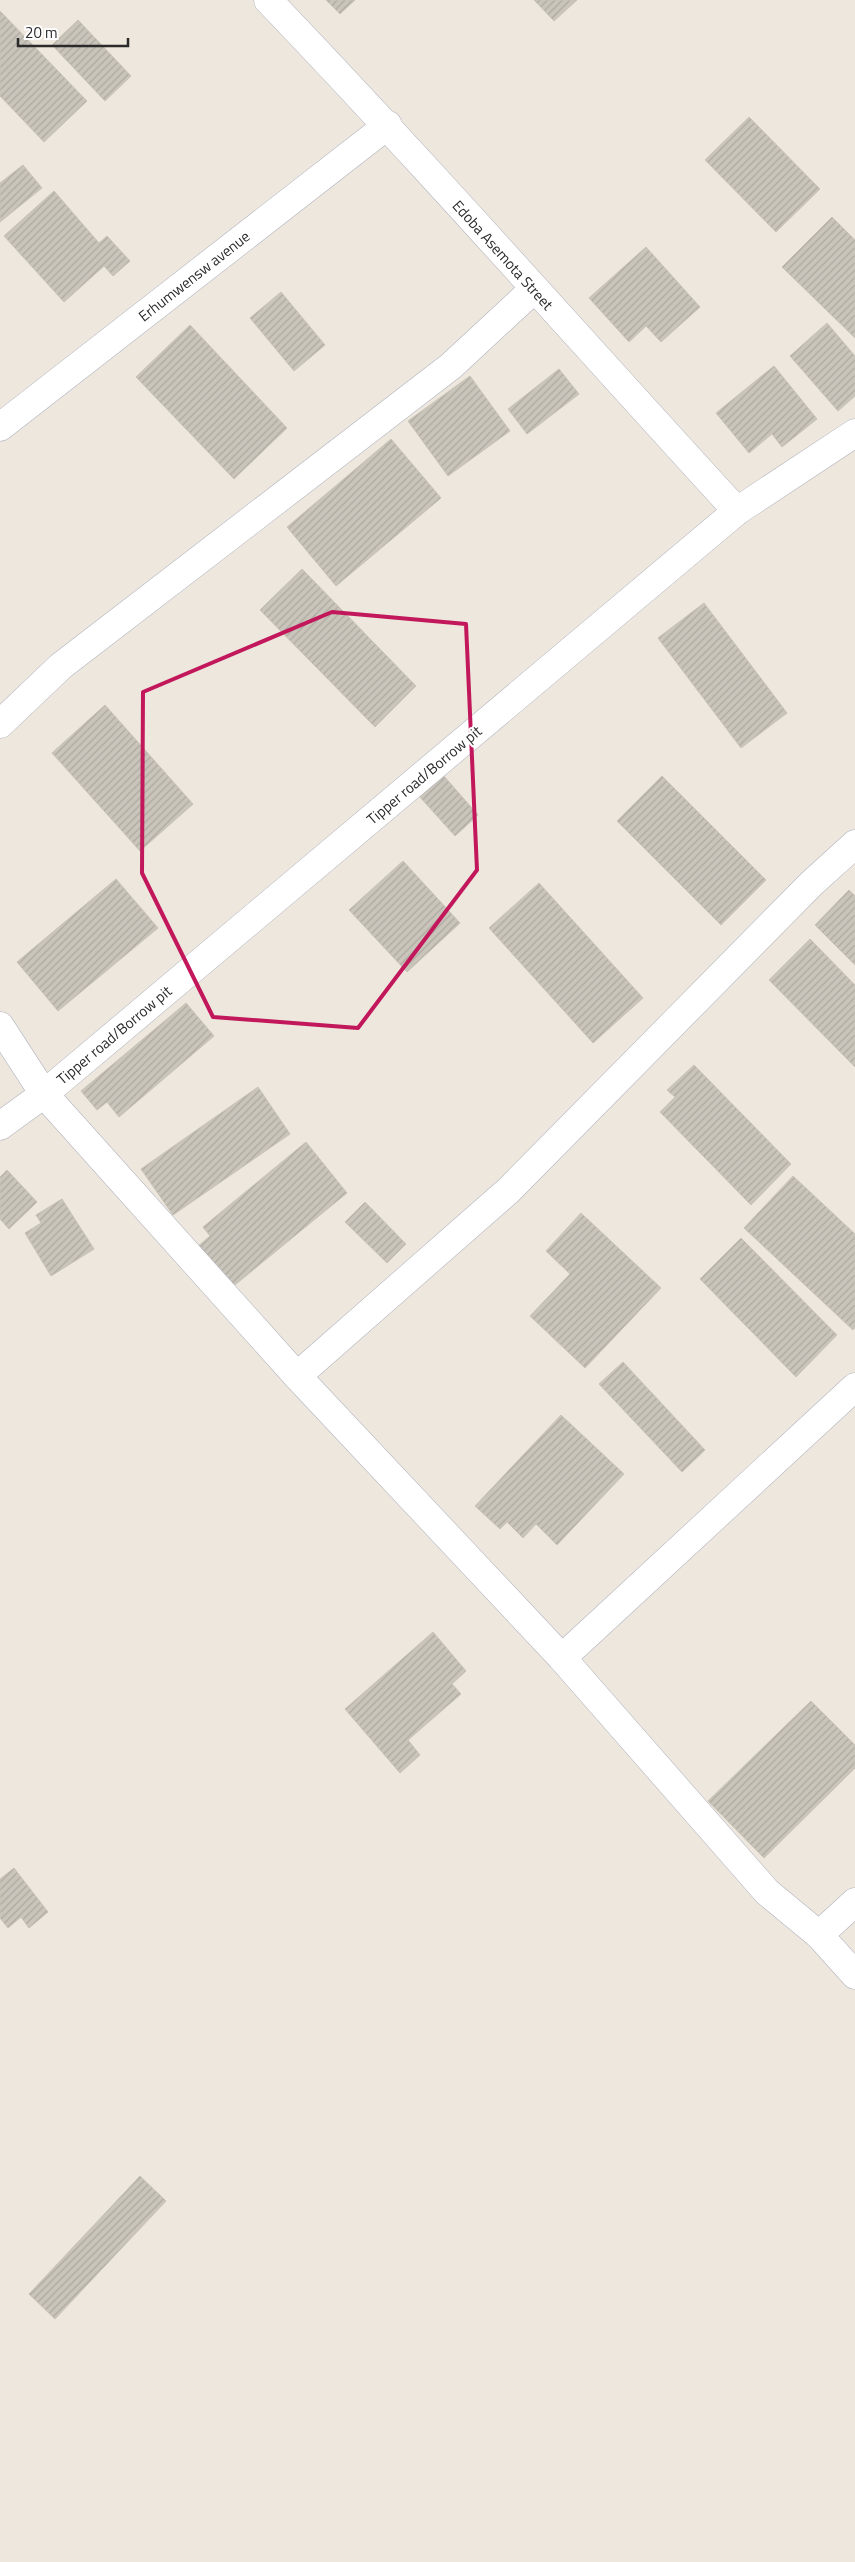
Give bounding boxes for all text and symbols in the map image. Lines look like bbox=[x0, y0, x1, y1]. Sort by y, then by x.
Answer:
scale bar bbox=[18, 15, 128, 47]
text: 20 m bbox=[25, 21, 58, 44]
street label: Edoba Asemota Street bbox=[447, 195, 559, 316]
street label: Erhumwensw avenue bbox=[133, 225, 255, 327]
street label: Tipper road/Borrow pit bbox=[361, 719, 487, 830]
street label: Tipper road/Borrow pit bbox=[51, 979, 177, 1090]

